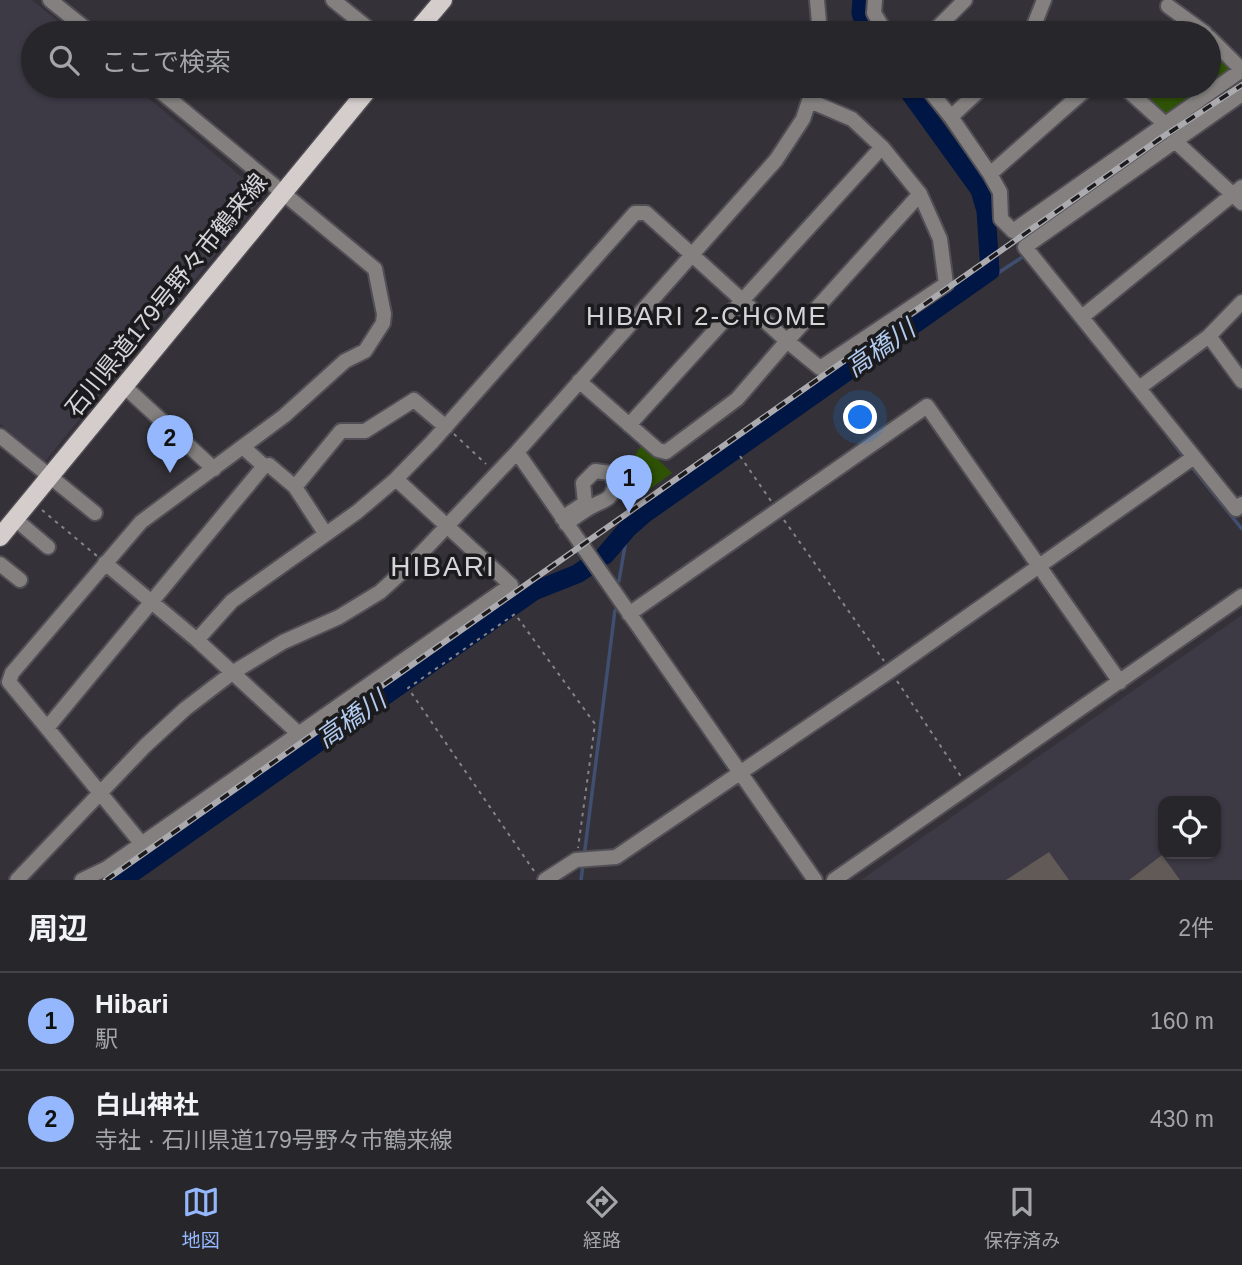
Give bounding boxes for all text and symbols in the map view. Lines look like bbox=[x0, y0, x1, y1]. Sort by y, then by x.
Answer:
search box bbox=[21, 21, 1221, 98]
icon: search bbox=[45, 41, 83, 79]
text: ここで検索 bbox=[101, 47, 231, 77]
street label: 石川県道179号野々市鶴来線 bbox=[60, 168, 272, 422]
district label: HIBARI 2-CHOME bbox=[586, 301, 828, 331]
water label: 高橋川 bbox=[839, 312, 923, 383]
your location bbox=[843, 400, 877, 434]
pin: 2 bbox=[147, 415, 193, 473]
pin: 1 bbox=[606, 455, 652, 513]
district label: HIBARI bbox=[390, 551, 496, 582]
water label: 高橋川 bbox=[310, 683, 394, 754]
map controls bbox=[1158, 796, 1221, 859]
button: locate bbox=[1158, 796, 1221, 859]
text: 周辺 bbox=[28, 912, 88, 945]
text: 2件 bbox=[1178, 915, 1214, 941]
text: Hibari bbox=[95, 989, 169, 1019]
text: 1 bbox=[45, 1008, 57, 1034]
text: 160 m bbox=[1150, 1008, 1214, 1034]
text: 駅 bbox=[95, 1026, 118, 1052]
text: 白山神社 bbox=[95, 1090, 199, 1120]
text: 2 bbox=[45, 1106, 57, 1132]
text: 430 m bbox=[1150, 1106, 1214, 1132]
text: 寺社 · 石川県道179号野々市鶴来線 bbox=[95, 1127, 453, 1153]
tab: 地図 bbox=[182, 1183, 220, 1252]
tab: 経路 bbox=[583, 1183, 621, 1252]
tab: 保存済み bbox=[984, 1183, 1060, 1252]

